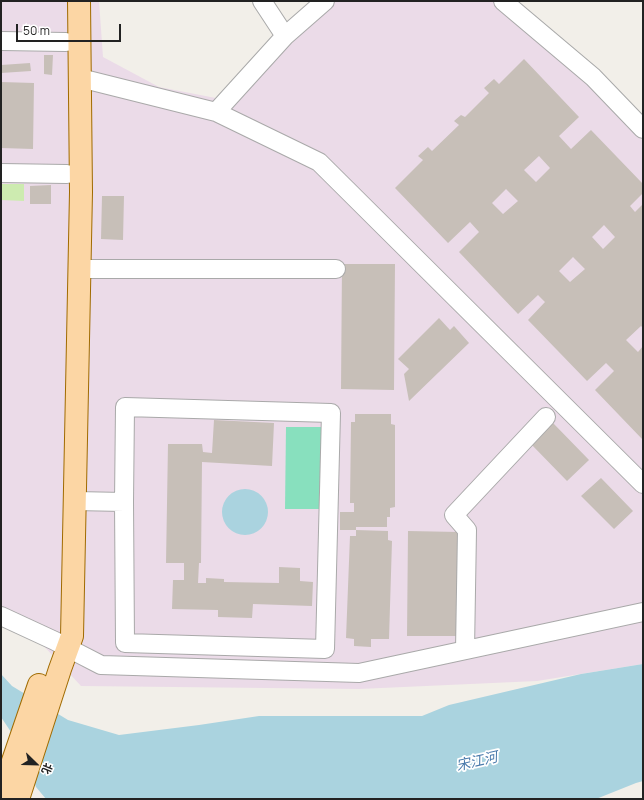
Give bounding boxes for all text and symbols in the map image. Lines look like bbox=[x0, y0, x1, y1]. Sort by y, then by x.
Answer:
scale bar bbox=[18, 16, 123, 42]
text: 50 m bbox=[23, 22, 50, 39]
north arrow bbox=[16, 744, 56, 784]
water label: 宋江河 bbox=[455, 749, 499, 775]
text: 北 bbox=[38, 761, 57, 777]

